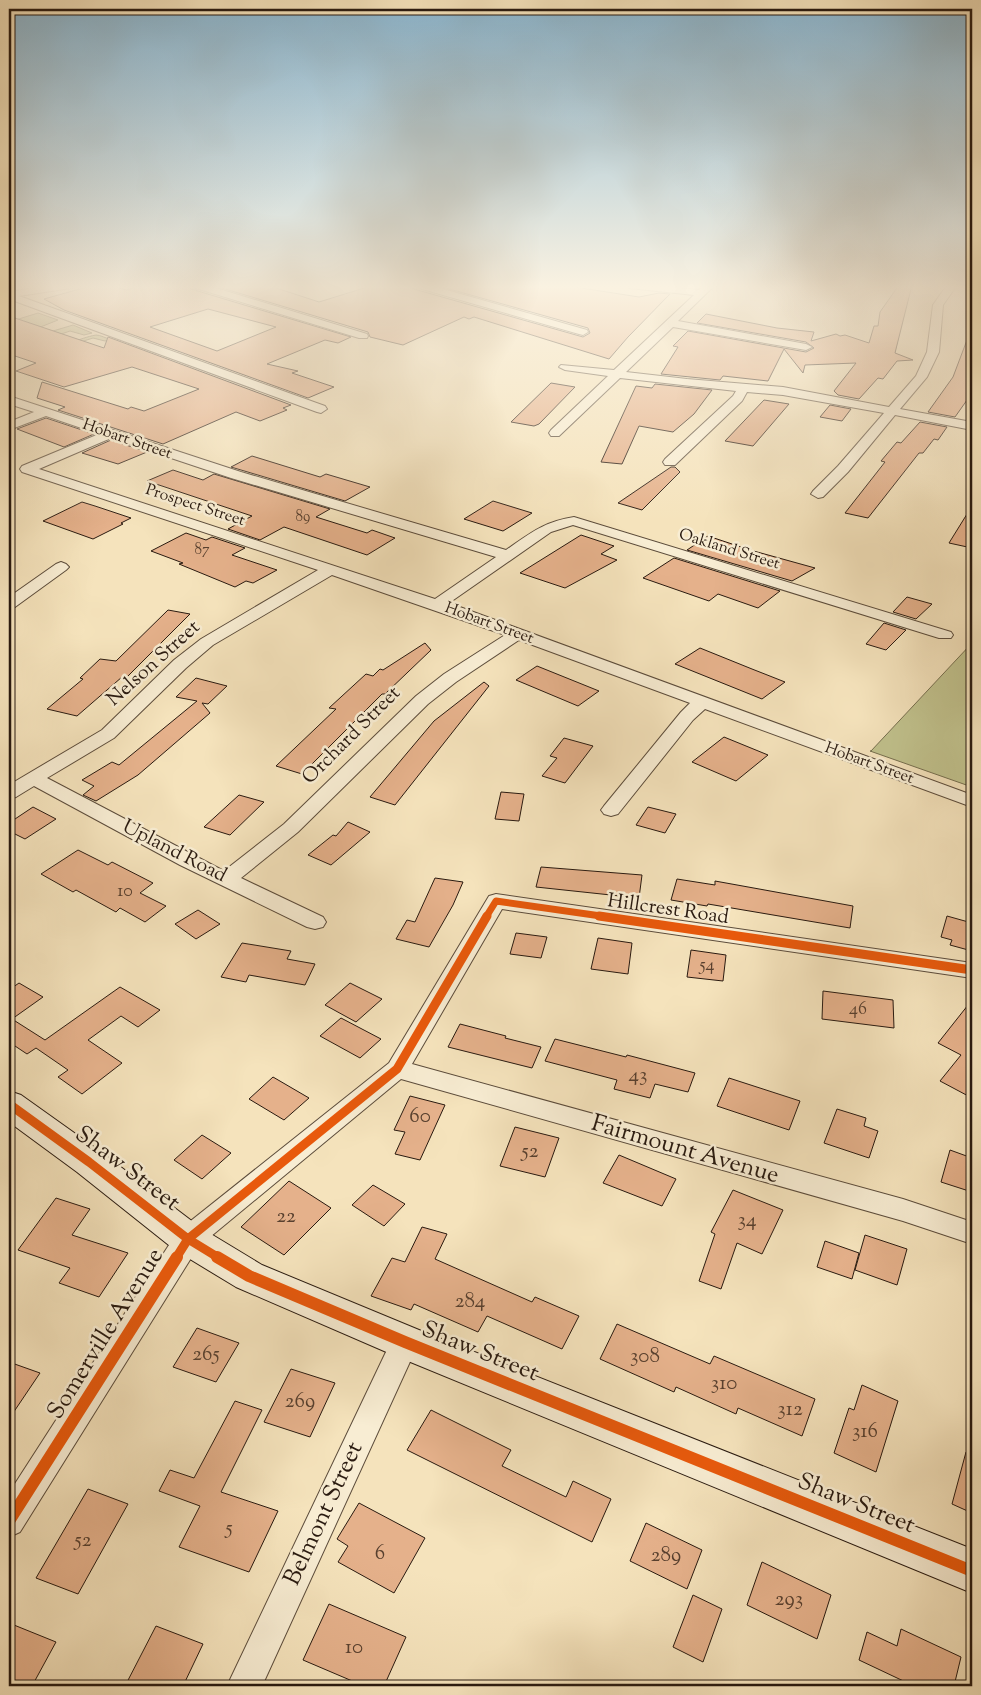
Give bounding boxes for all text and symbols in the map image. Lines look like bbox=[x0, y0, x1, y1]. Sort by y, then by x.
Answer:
street label: Hobart Street bbox=[79, 414, 175, 466]
street label: Prospect Street bbox=[142, 479, 248, 533]
house number: 89 bbox=[296, 507, 310, 528]
street label: Oakland Street bbox=[676, 524, 783, 576]
house number: 87 bbox=[194, 540, 210, 561]
street label: Hobart Street bbox=[441, 597, 537, 651]
street label: Nelson Street bbox=[101, 614, 207, 714]
street label: Orchard Street bbox=[296, 680, 408, 792]
street label: Hobart Street bbox=[821, 737, 917, 791]
street label: Upland Road bbox=[117, 813, 231, 891]
house number: 10 bbox=[117, 879, 133, 905]
street label: Hillcrest Road bbox=[605, 887, 731, 933]
house number: 54 bbox=[698, 953, 715, 979]
house number: 46 bbox=[849, 997, 867, 1023]
house number: 43 bbox=[628, 1061, 648, 1091]
house number: 60 bbox=[409, 1102, 431, 1132]
street label: Fairmount Avenue bbox=[587, 1107, 783, 1193]
street label: Shaw Street bbox=[67, 1118, 187, 1220]
house number: 52 bbox=[520, 1137, 539, 1167]
house number: 22 bbox=[276, 1202, 296, 1232]
house number: 34 bbox=[737, 1206, 757, 1236]
street label: Somerville Avenue bbox=[40, 1242, 172, 1426]
house number: 284 bbox=[455, 1287, 485, 1317]
street label: Shaw Street bbox=[416, 1313, 544, 1391]
house number: 265 bbox=[192, 1340, 220, 1370]
house number: 308 bbox=[630, 1342, 660, 1372]
house number: 310 bbox=[711, 1369, 737, 1399]
house number: 269 bbox=[285, 1387, 315, 1417]
house number: 312 bbox=[777, 1395, 803, 1425]
house number: 316 bbox=[852, 1417, 878, 1447]
street label: Belmont Street bbox=[276, 1437, 372, 1591]
street label: Shaw Street bbox=[792, 1465, 920, 1543]
house number: 5 bbox=[224, 1514, 233, 1544]
house number: 52 bbox=[73, 1526, 92, 1556]
house number: 6 bbox=[375, 1539, 385, 1569]
house number: 289 bbox=[651, 1541, 681, 1571]
house number: 293 bbox=[775, 1585, 803, 1615]
house number: 10 bbox=[345, 1633, 363, 1663]

